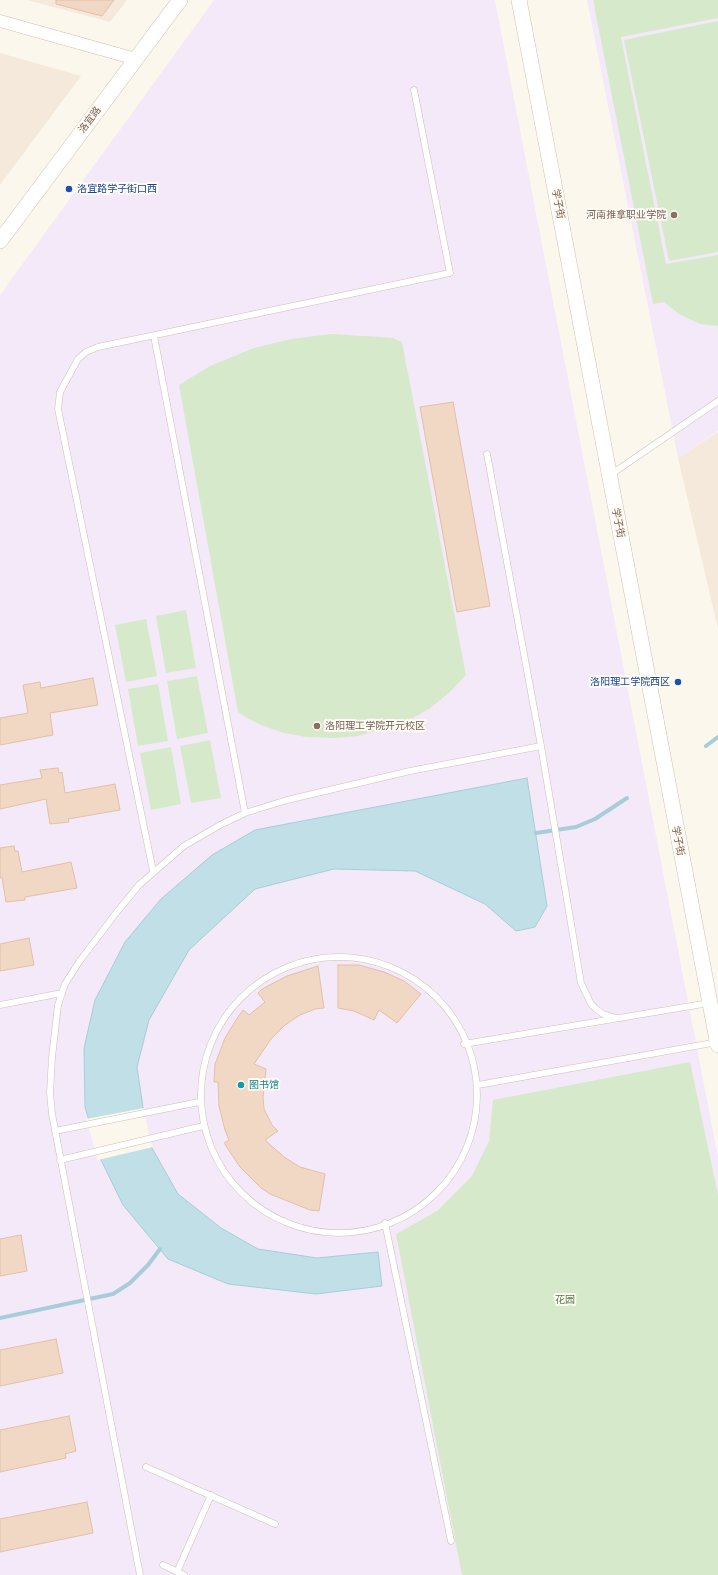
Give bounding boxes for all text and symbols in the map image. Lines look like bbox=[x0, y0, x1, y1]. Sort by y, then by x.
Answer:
street label: 洛宜路 bbox=[76, 104, 104, 136]
place label: 洛宜路学子街口西 bbox=[77, 183, 157, 195]
marker: 洛宜路学子街口西 bbox=[64, 184, 74, 194]
street label: 学子街 bbox=[549, 188, 567, 220]
place label: 河南推拿职业学院 bbox=[586, 209, 666, 221]
marker: 河南推拿职业学院 bbox=[669, 210, 679, 220]
street label: 学子街 bbox=[609, 507, 627, 539]
place label: 洛阳理工学院西区 bbox=[590, 676, 670, 688]
marker: 洛阳理工学院西区 bbox=[673, 677, 683, 687]
place label: 洛阳理工学院开元校区 bbox=[325, 720, 425, 732]
marker: 洛阳理工学院开元校区 bbox=[312, 721, 322, 731]
street label: 学子街 bbox=[669, 825, 687, 857]
place label: 图书馆 bbox=[249, 1079, 279, 1091]
marker: 图书馆 bbox=[236, 1080, 246, 1090]
park label: 花园 bbox=[555, 1294, 575, 1306]

